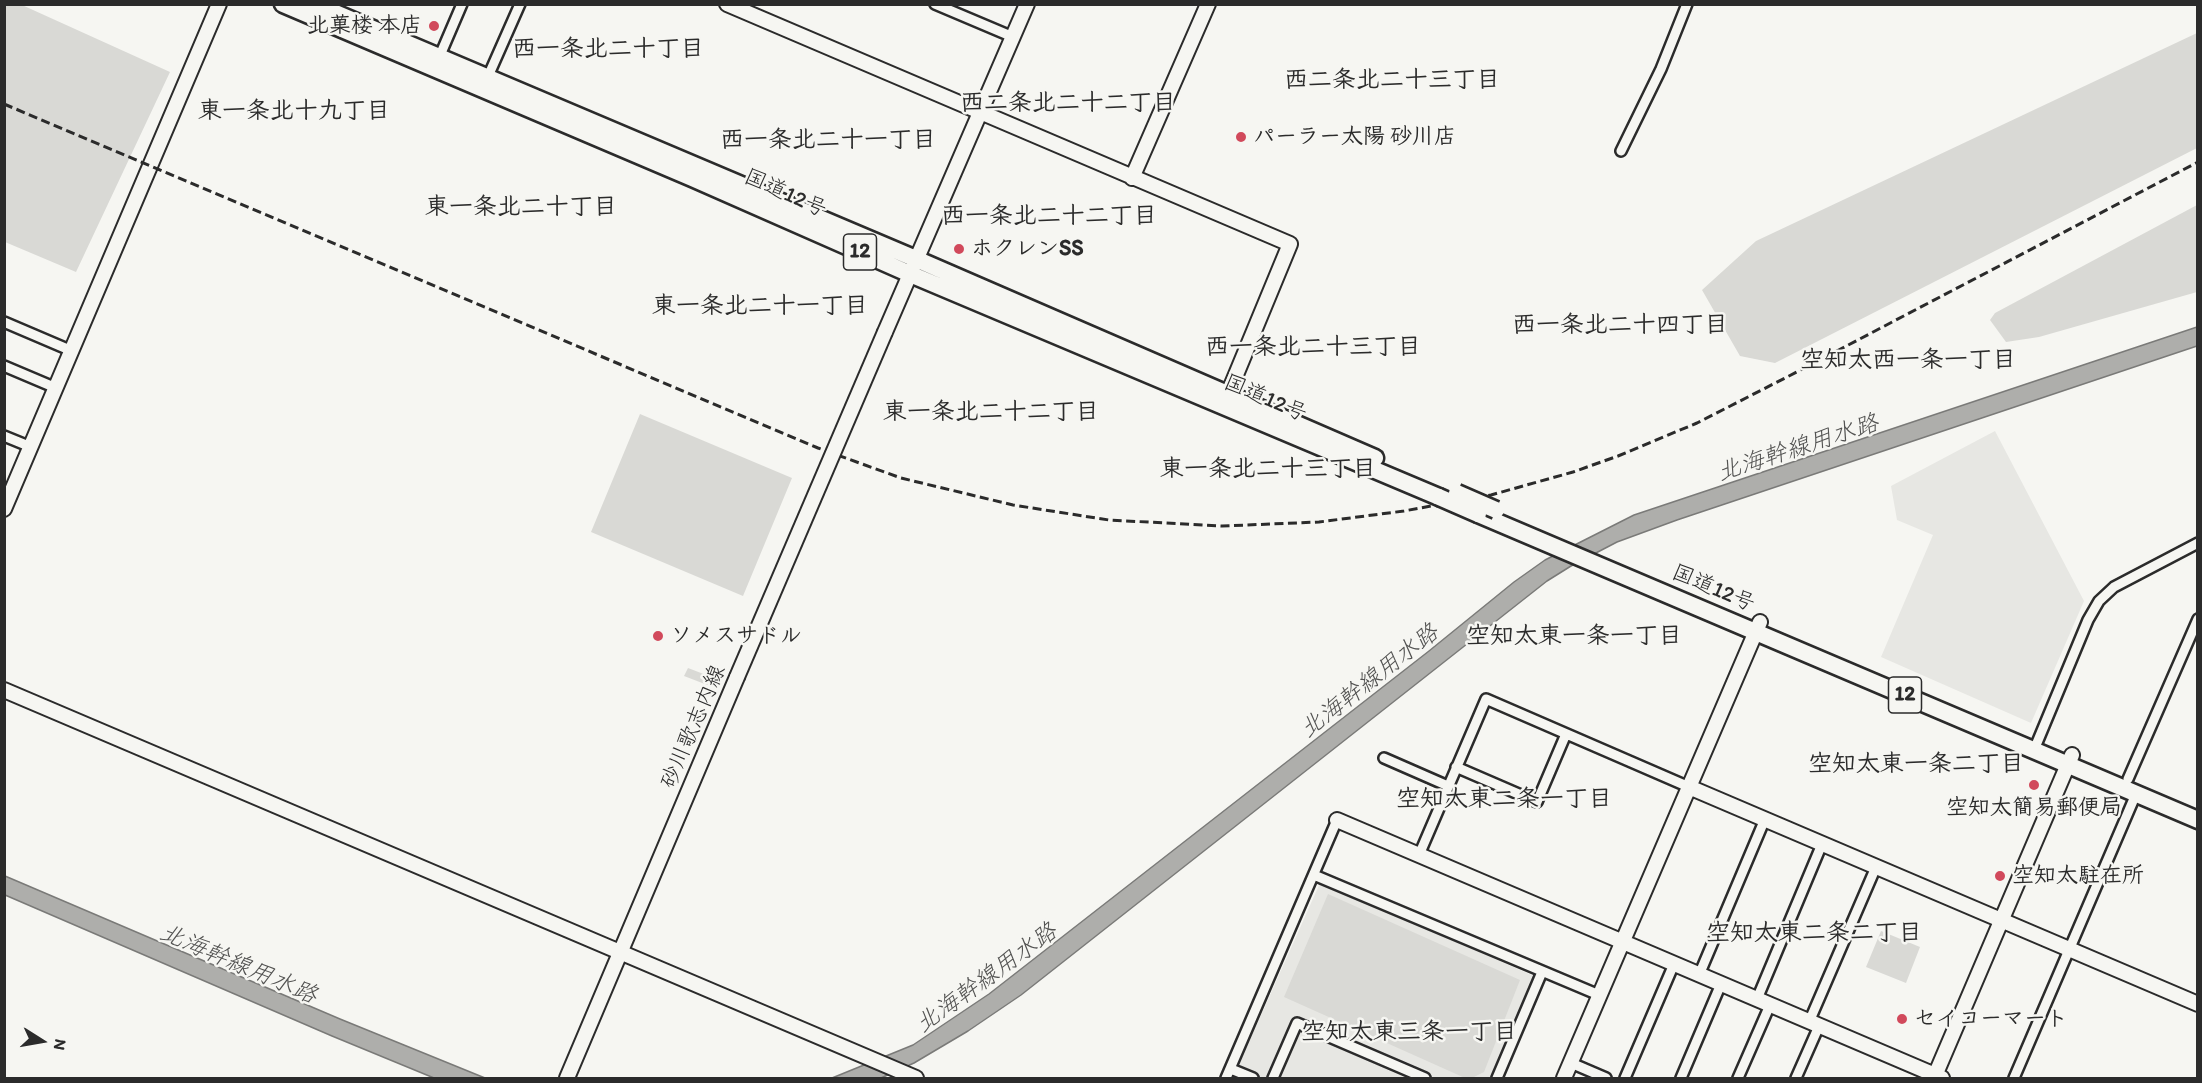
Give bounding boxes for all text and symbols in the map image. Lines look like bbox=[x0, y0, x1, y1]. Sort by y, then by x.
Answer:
place label: 北菓楼 本店 bbox=[307, 13, 422, 39]
marker: 北菓楼 本店 bbox=[427, 19, 441, 33]
district label: 西一条北二十丁目 bbox=[512, 36, 704, 64]
district label: 西二条北二十三丁目 bbox=[1284, 67, 1500, 95]
district label: 西二条北二十二丁目 bbox=[960, 90, 1176, 118]
district label: 東一条北十九丁目 bbox=[198, 98, 390, 126]
place label: パーラー太陽 砂川店 bbox=[1253, 124, 1456, 150]
district label: 西一条北二十一丁目 bbox=[720, 127, 936, 155]
marker: パーラー太陽 砂川店 bbox=[1234, 130, 1248, 144]
street label: 国道12号 bbox=[740, 164, 830, 224]
district label: 東一条北二十丁目 bbox=[425, 194, 617, 222]
district label: 西一条北二十二丁目 bbox=[941, 203, 1157, 231]
road number: 12 bbox=[844, 234, 876, 270]
place label: ホクレンSS bbox=[971, 236, 1084, 262]
marker: ホクレンSS bbox=[952, 242, 966, 256]
district label: 東一条北二十一丁目 bbox=[652, 293, 868, 321]
district label: 西一条北二十四丁目 bbox=[1512, 312, 1728, 340]
district label: 西一条北二十三丁目 bbox=[1205, 334, 1421, 362]
district label: 空知太西一条一丁目 bbox=[1800, 347, 2016, 375]
street label: 国道12号 bbox=[1219, 370, 1311, 428]
district label: 東一条北二十二丁目 bbox=[883, 399, 1099, 427]
water label: 北海幹線用水路 bbox=[1714, 409, 1882, 489]
district label: 東一条北二十三丁目 bbox=[1160, 456, 1376, 484]
street label: 国道12号 bbox=[1667, 560, 1759, 618]
water label: 北海幹線用水路 bbox=[1295, 619, 1445, 745]
place label: ソメスサドル bbox=[670, 623, 802, 649]
district label: 空知太東一条一丁目 bbox=[1466, 623, 1682, 651]
marker: ソメスサドル bbox=[651, 629, 665, 643]
street label: 砂川歌志内線 bbox=[656, 661, 732, 793]
road number: 12 bbox=[1888, 677, 1922, 713]
district label: 空知太東一条二丁目 bbox=[1808, 751, 2024, 779]
marker: 空知太簡易郵便局 bbox=[2027, 778, 2041, 792]
district label: 空知太東二条一丁目 bbox=[1396, 786, 1612, 814]
place label: 空知太簡易郵便局 bbox=[1946, 795, 2122, 821]
place label: 空知太駐在所 bbox=[2012, 863, 2144, 889]
marker: 空知太駐在所 bbox=[1993, 869, 2007, 883]
water label: 北海幹線用水路 bbox=[911, 918, 1063, 1040]
water label: 北海幹線用水路 bbox=[155, 919, 321, 1011]
district label: 空知太東二条二丁目 bbox=[1706, 920, 1922, 948]
place label: セイコーマート bbox=[1914, 1006, 2068, 1032]
north arrow bbox=[12, 1011, 72, 1071]
marker: セイコーマート bbox=[1895, 1012, 1909, 1026]
district label: 空知太東三条一丁目 bbox=[1301, 1019, 1517, 1047]
text: N bbox=[50, 1037, 71, 1052]

